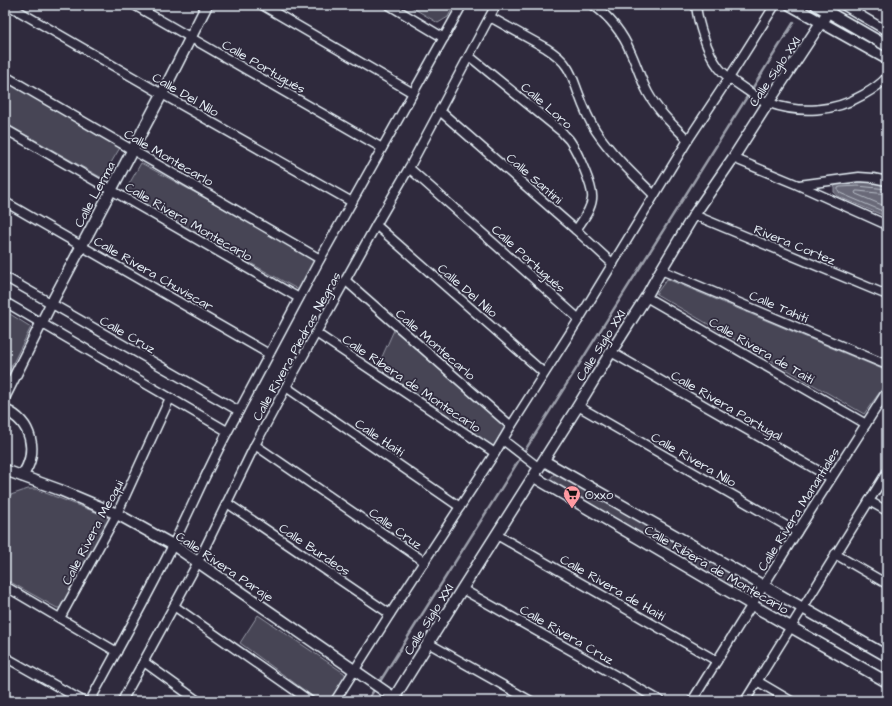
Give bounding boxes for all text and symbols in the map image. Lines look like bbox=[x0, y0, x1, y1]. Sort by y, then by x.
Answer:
street label: Calle Siglo XXI bbox=[745, 33, 806, 111]
street label: Calle Portugués bbox=[218, 36, 309, 99]
street label: Calle Del Nilo bbox=[149, 68, 223, 122]
street label: Calle Loro bbox=[517, 78, 577, 134]
street label: Calle Montecarlo bbox=[121, 125, 217, 191]
street label: Calle Santini bbox=[502, 149, 566, 208]
street label: Calle Lerma bbox=[70, 158, 120, 231]
street label: Calle Rivera Montecarlo bbox=[121, 178, 256, 266]
street label: Rivera Cortez bbox=[751, 220, 839, 270]
street label: Calle Portugués bbox=[487, 221, 570, 298]
street label: Calle Rivera Chuviscar bbox=[90, 232, 217, 316]
street label: Calle Del Nilo bbox=[433, 260, 502, 322]
street label: Calle Rivera Piedras Negras bbox=[248, 268, 347, 425]
street label: Calle Tahití bbox=[746, 286, 811, 327]
street label: Calle Montecarlo bbox=[392, 305, 480, 385]
street label: Calle Siglo XXI bbox=[572, 306, 631, 385]
street label: Calle Cruz bbox=[96, 312, 159, 358]
street label: Calle Rivera de Taití bbox=[705, 313, 818, 388]
street label: Calle Ribera de Montecarlo bbox=[338, 331, 485, 437]
street label: Calle Rivera Portugal bbox=[667, 367, 786, 446]
street label: Calle Haití bbox=[351, 415, 408, 461]
street label: Calle Rivera Nilo bbox=[648, 428, 740, 492]
street label: Calle Rivera Manantiales bbox=[753, 444, 845, 575]
street label: Calle Rivera Meoqui bbox=[58, 477, 128, 588]
supermarket icon: Oxxo bbox=[562, 484, 582, 509]
place label: Oxxo bbox=[585, 486, 614, 504]
street label: Calle Cruz bbox=[365, 504, 426, 554]
street label: Calle Burdeos bbox=[275, 519, 354, 581]
street label: Calle Ribera de Montecarlo bbox=[641, 521, 793, 619]
street label: Calle Rivera Paraje bbox=[172, 527, 277, 606]
street label: Calle Rivera de Haití bbox=[557, 550, 668, 625]
street label: Calle Siglo XXI bbox=[400, 580, 459, 659]
street label: Calle Rivera Cruz bbox=[516, 601, 617, 669]

